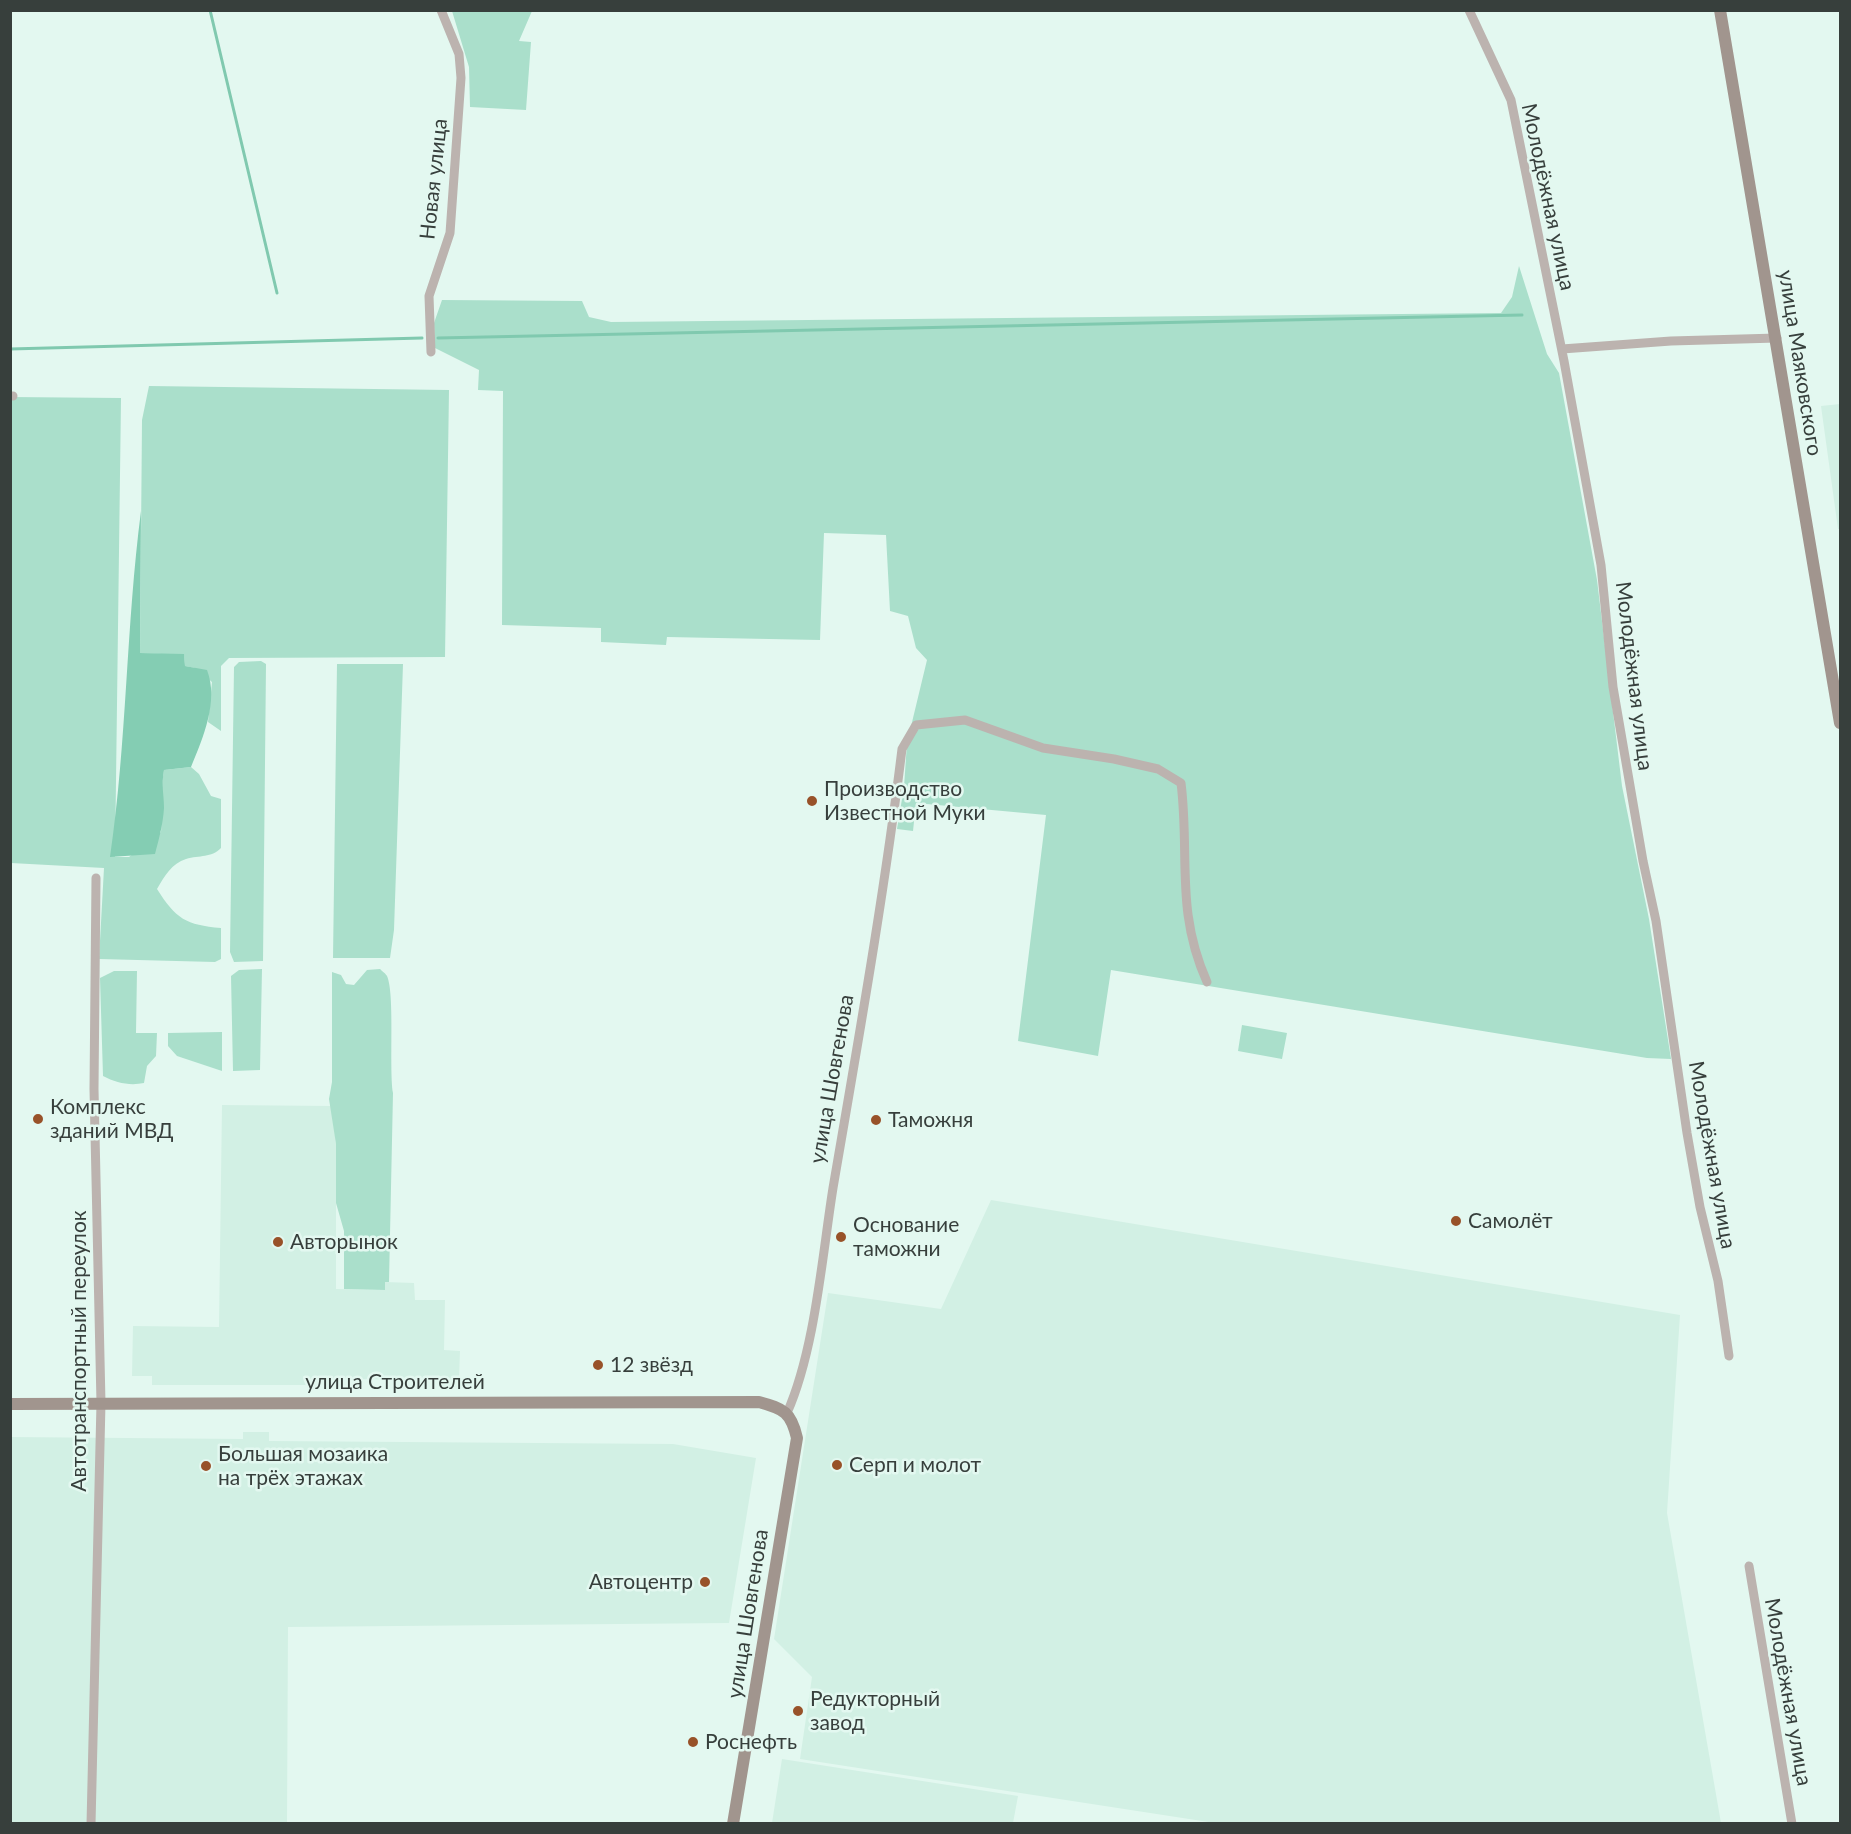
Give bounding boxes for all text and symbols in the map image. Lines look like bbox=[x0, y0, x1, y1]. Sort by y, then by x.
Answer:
street label: Молодёжная улица bbox=[1516, 101, 1580, 293]
street label: Новая улица bbox=[415, 117, 453, 241]
street label: улица Маяковского bbox=[1773, 268, 1827, 458]
street label: Молодёжная улица bbox=[1610, 580, 1658, 772]
place label: Производство Известной Муки bbox=[824, 776, 986, 826]
marker: Производство Известной Муки bbox=[805, 794, 819, 808]
street label: улица Шовгенова bbox=[805, 993, 859, 1165]
street label: Молодёжная улица bbox=[1683, 1059, 1741, 1251]
place label: Комплекс зданий МВД bbox=[50, 1094, 174, 1144]
place label: Таможня bbox=[888, 1107, 973, 1133]
marker: Комплекс зданий МВД bbox=[31, 1112, 45, 1126]
marker: Таможня bbox=[869, 1113, 883, 1127]
place label: Самолёт bbox=[1468, 1208, 1553, 1234]
street label: Автотранспортный переулок bbox=[66, 1210, 92, 1492]
place label: Основание таможни bbox=[853, 1212, 959, 1262]
marker: Самолёт bbox=[1449, 1214, 1463, 1228]
place label: Авторынок bbox=[290, 1229, 398, 1255]
marker: Основание таможни bbox=[834, 1230, 848, 1244]
marker: Авторынок bbox=[271, 1235, 285, 1249]
place label: 12 звёзд bbox=[610, 1352, 693, 1378]
marker: 12 звёзд bbox=[591, 1358, 605, 1372]
street label: улица Строителей bbox=[305, 1369, 485, 1395]
place label: Большая мозаика на трёх этажах bbox=[218, 1441, 388, 1491]
place label: Серп и молот bbox=[849, 1452, 981, 1478]
marker: Серп и молот bbox=[830, 1458, 844, 1472]
marker: Большая мозаика на трёх этажах bbox=[199, 1459, 213, 1473]
street label: улица Шовгенова bbox=[722, 1527, 774, 1701]
place label: Автоцентр bbox=[589, 1569, 693, 1595]
marker: Автоцентр bbox=[698, 1575, 712, 1589]
street label: Молодёжная улица bbox=[1759, 1596, 1817, 1788]
place label: Редукторный завод bbox=[810, 1686, 940, 1736]
marker: Редукторный завод bbox=[791, 1704, 805, 1718]
place label: Роснефть bbox=[705, 1729, 797, 1755]
marker: Роснефть bbox=[686, 1735, 700, 1749]

